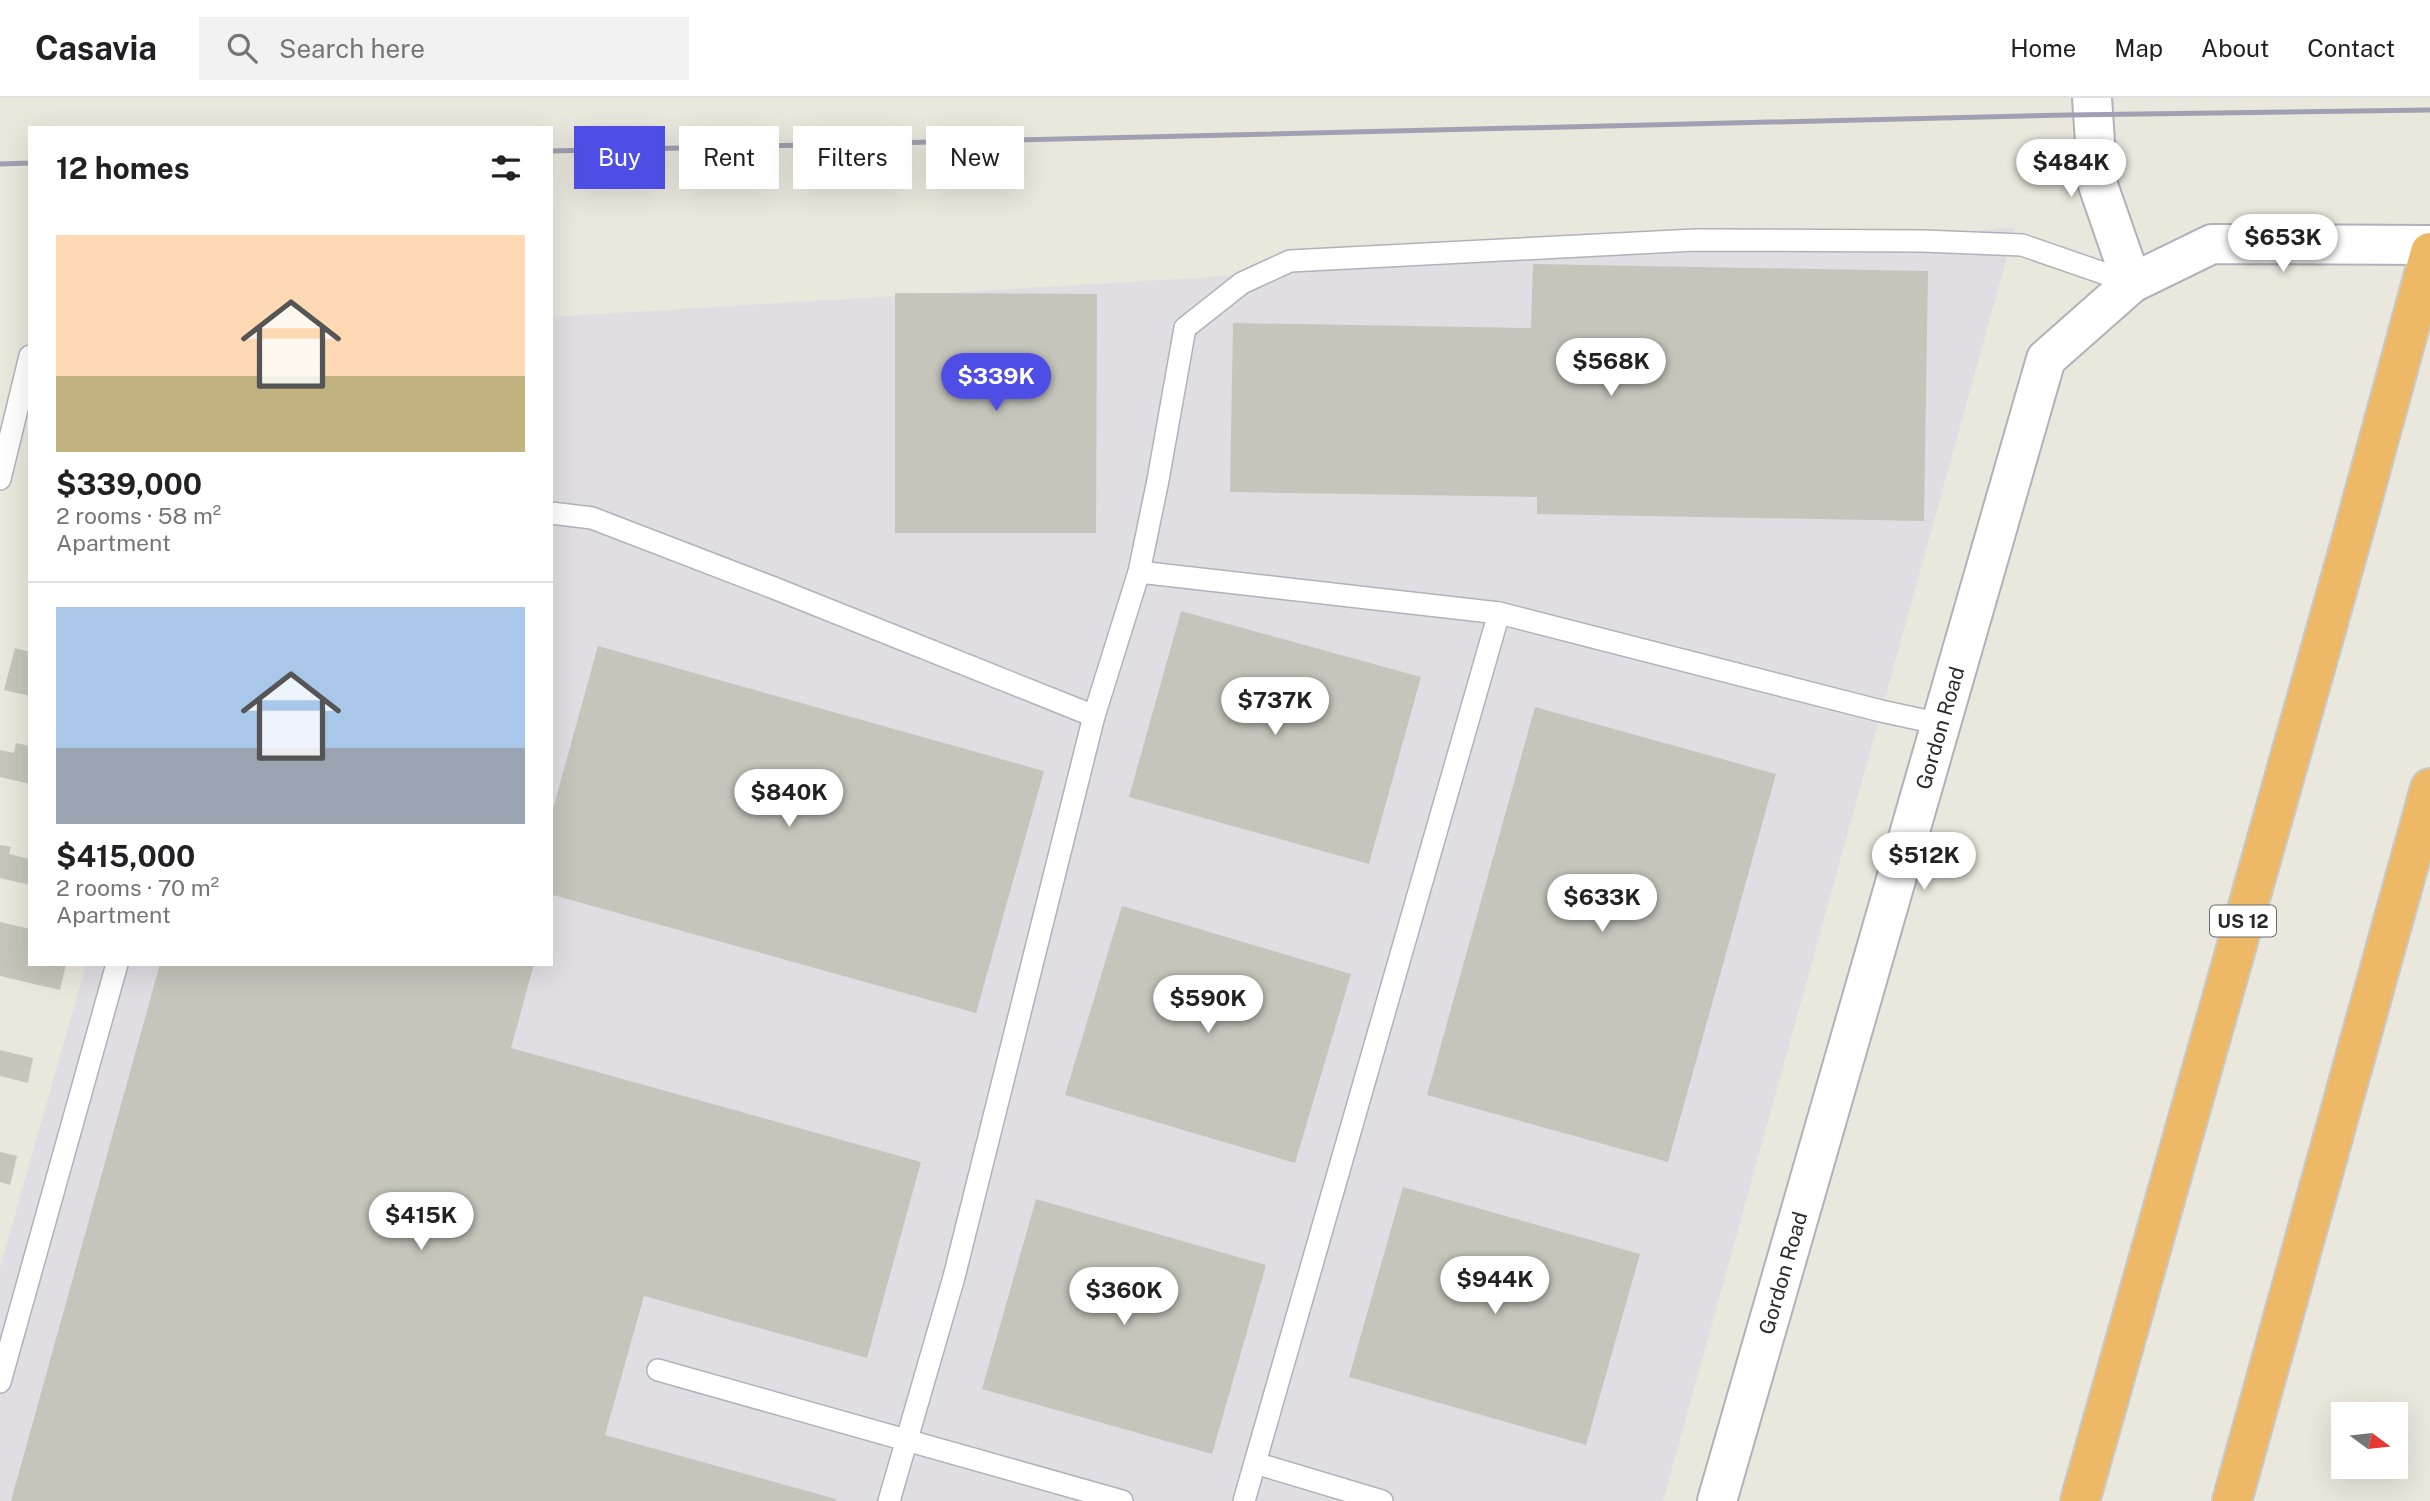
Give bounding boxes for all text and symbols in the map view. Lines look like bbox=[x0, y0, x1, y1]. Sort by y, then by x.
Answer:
search box bbox=[199, 17, 689, 80]
text: Casavia bbox=[35, 29, 157, 67]
icon: search bbox=[223, 29, 261, 67]
text: Search here bbox=[279, 33, 425, 64]
text: Home bbox=[2010, 34, 2076, 62]
text: Map bbox=[2114, 34, 2163, 62]
text: About bbox=[2201, 34, 2269, 62]
text: Contact bbox=[2307, 34, 2395, 62]
chip: Buy bbox=[574, 126, 665, 189]
chip: Rent bbox=[679, 126, 779, 189]
chip: Filters bbox=[793, 126, 912, 189]
chip: New bbox=[926, 126, 1024, 189]
pin: $484K bbox=[2022, 140, 2120, 199]
text: $484K bbox=[2032, 148, 2110, 175]
icon: filters bbox=[487, 149, 525, 187]
text: 12 homes bbox=[56, 150, 190, 186]
pin: $653K bbox=[2234, 214, 2332, 274]
text: $653K bbox=[2244, 223, 2322, 250]
icon: home bbox=[228, 281, 354, 407]
pin: $568K bbox=[1562, 338, 1660, 398]
text: $568K bbox=[1572, 347, 1650, 374]
pin: $339K bbox=[947, 354, 1045, 413]
text: $339K bbox=[957, 362, 1035, 389]
text: $339,000 bbox=[56, 466, 202, 502]
text: 2 rooms · 58 m² bbox=[56, 502, 221, 529]
text: Apartment bbox=[56, 529, 171, 556]
icon: home bbox=[228, 653, 354, 779]
street label: Gordon Road bbox=[1911, 664, 1969, 792]
pin: $737K bbox=[1226, 678, 1324, 737]
text: $737K bbox=[1237, 686, 1313, 713]
pin: $840K bbox=[740, 770, 838, 829]
text: $840K bbox=[750, 778, 828, 805]
pin: $512K bbox=[1875, 832, 1973, 892]
text: $415,000 bbox=[56, 838, 195, 874]
text: $512K bbox=[1888, 841, 1960, 868]
text: 2 rooms · 70 m² bbox=[56, 874, 219, 901]
pin: $633K bbox=[1553, 874, 1651, 934]
text: $633K bbox=[1563, 883, 1641, 910]
text: Apartment bbox=[56, 901, 171, 928]
road number: US 12 bbox=[2210, 906, 2276, 936]
pin: $590K bbox=[1159, 976, 1257, 1035]
text: $590K bbox=[1169, 984, 1247, 1011]
pin: $415K bbox=[372, 1192, 470, 1252]
text: $415K bbox=[385, 1201, 457, 1228]
street label: Gordon Road bbox=[1754, 1209, 1812, 1337]
pin: $944K bbox=[1446, 1256, 1544, 1316]
text: $944K bbox=[1456, 1265, 1534, 1292]
pin: $360K bbox=[1075, 1268, 1173, 1327]
text: $360K bbox=[1085, 1276, 1163, 1303]
north arrow bbox=[2331, 1402, 2408, 1479]
map controls bbox=[2331, 1402, 2408, 1479]

